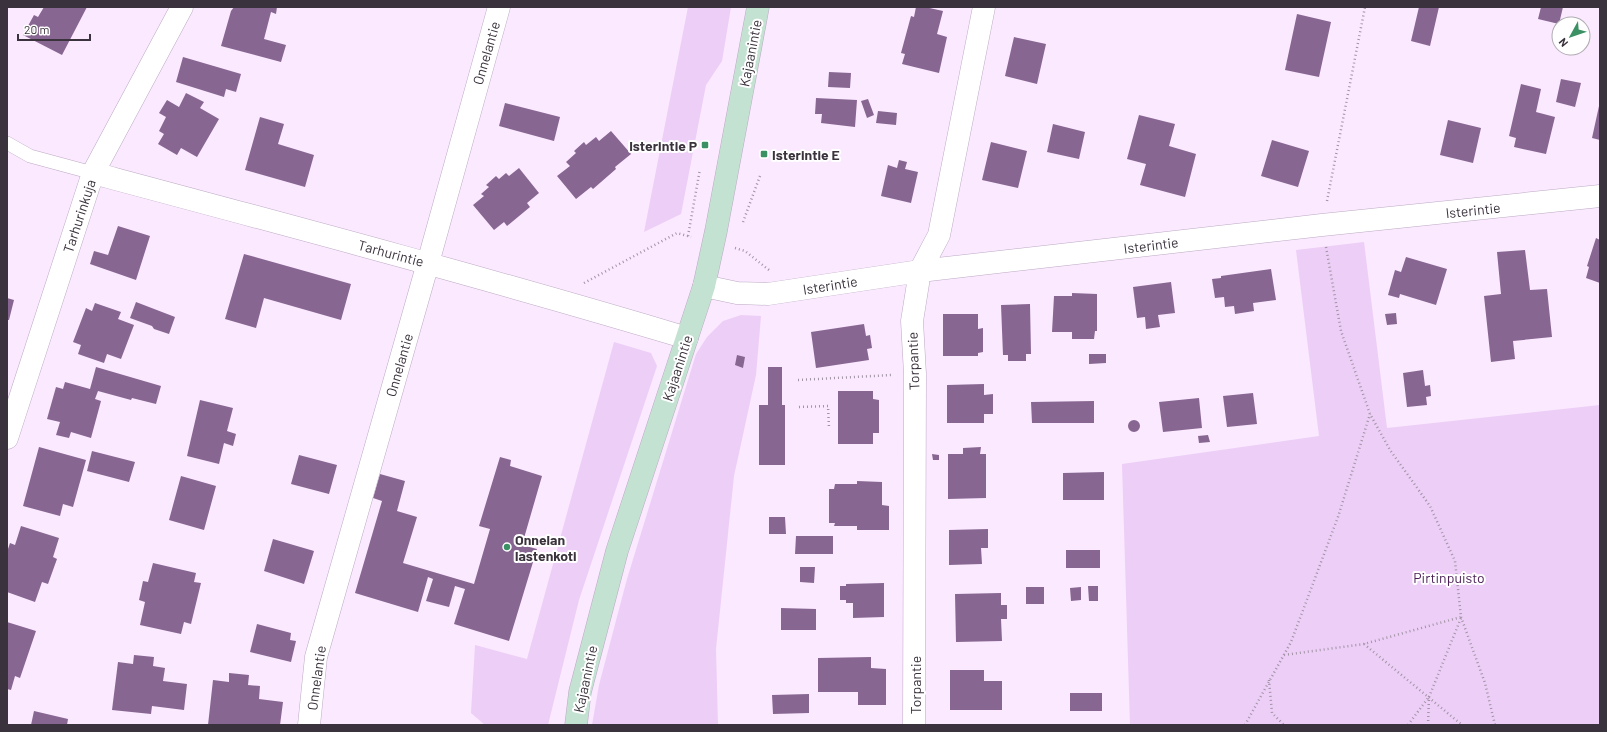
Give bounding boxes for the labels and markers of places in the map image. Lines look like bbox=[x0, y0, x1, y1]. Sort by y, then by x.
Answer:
place label: Isterintie P bbox=[629, 137, 697, 154]
marker: Isterintie P bbox=[700, 140, 710, 150]
place label: Isterintie E bbox=[772, 146, 840, 163]
marker: Isterintie E bbox=[759, 149, 769, 159]
place label: Onnelan lastenkoti bbox=[515, 531, 577, 564]
marker: Onnelan lastenkoti bbox=[502, 542, 512, 552]

